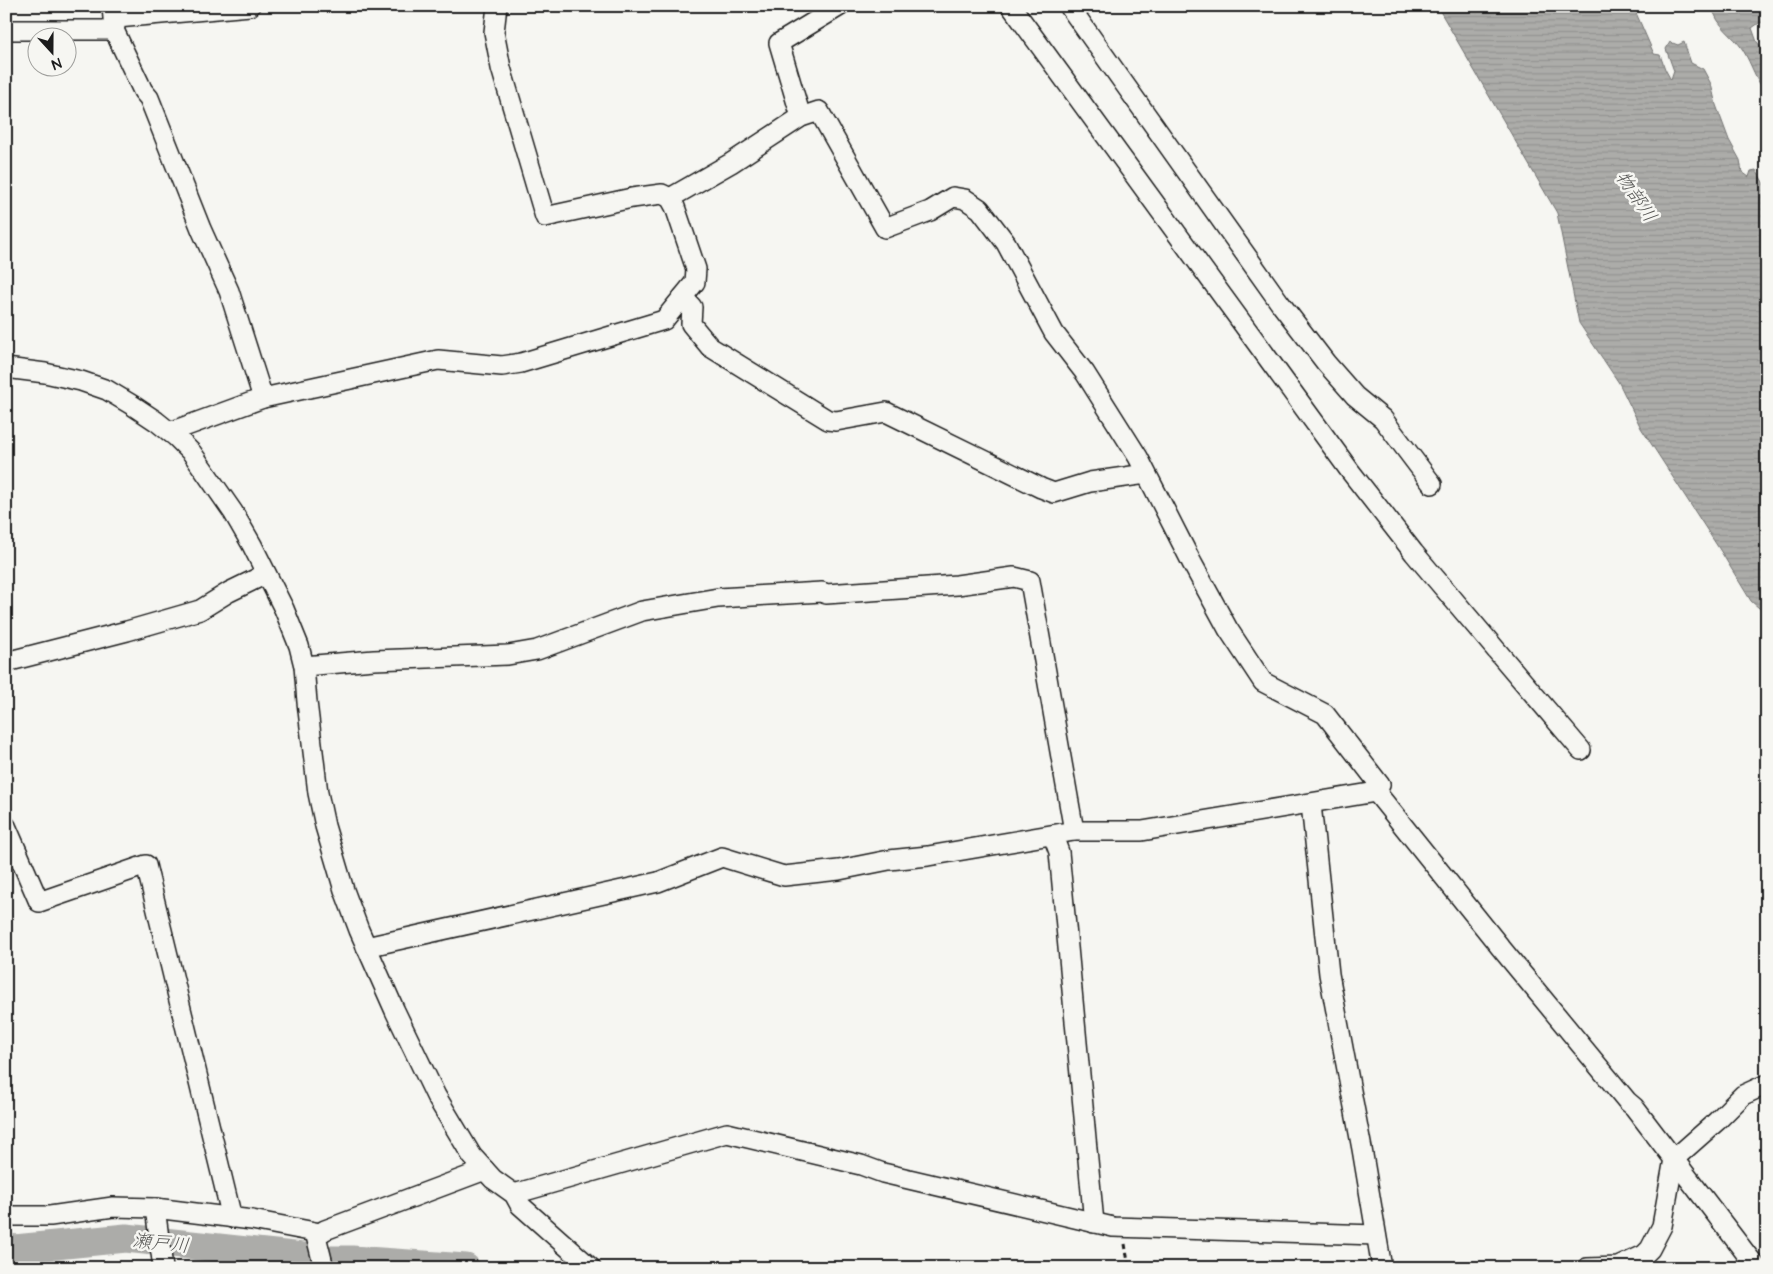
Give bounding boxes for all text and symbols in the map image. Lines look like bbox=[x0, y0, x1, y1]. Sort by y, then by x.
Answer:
north arrow bbox=[28, 28, 78, 78]
text: N bbox=[48, 52, 64, 74]
water label: 物部川 bbox=[1609, 166, 1663, 228]
water label: 瀬戸川 bbox=[131, 1227, 191, 1260]

